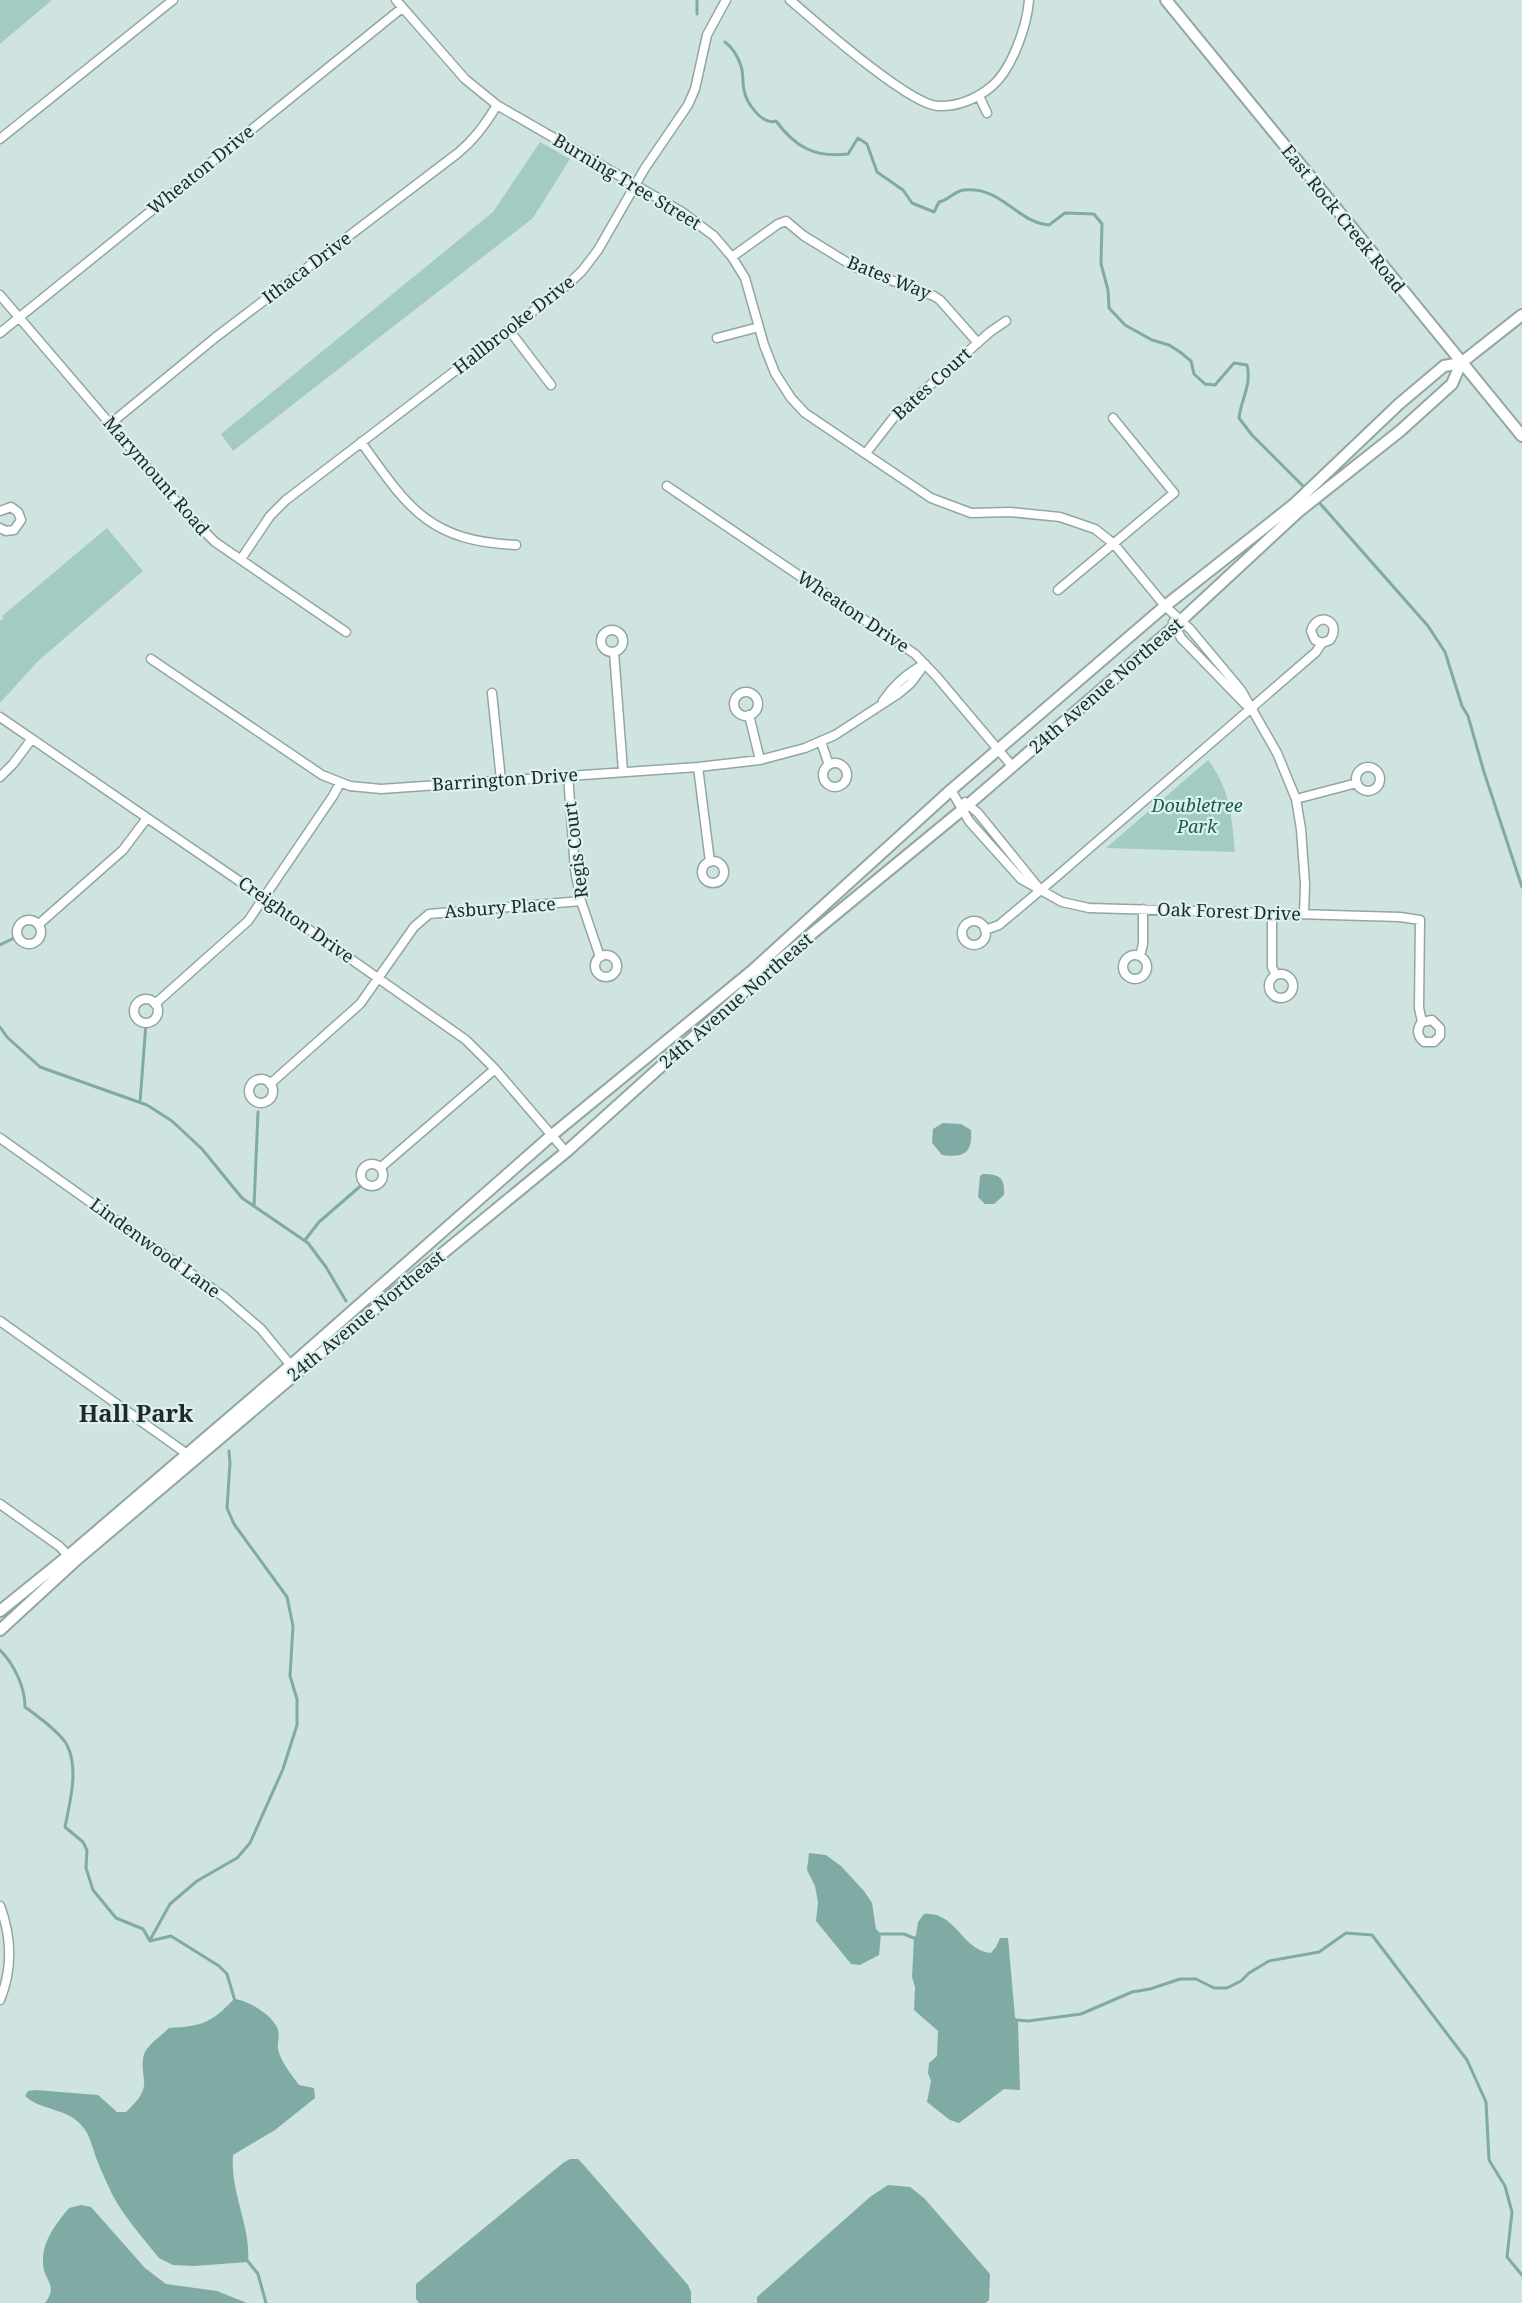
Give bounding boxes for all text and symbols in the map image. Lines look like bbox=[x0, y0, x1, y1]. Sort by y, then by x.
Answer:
street label: Wheaton Drive bbox=[142, 119, 259, 220]
street label: Burning Tree Street bbox=[549, 127, 706, 235]
street label: East Rock Creek Road bbox=[1277, 139, 1411, 297]
street label: Ithaca Drive bbox=[257, 226, 356, 309]
street label: Bates Way bbox=[844, 249, 936, 305]
street label: Hallbrooke Drive bbox=[448, 269, 579, 379]
street label: Bates Court bbox=[887, 341, 976, 425]
street label: Marymount Road bbox=[98, 411, 215, 540]
street label: Wheaton Drive bbox=[793, 565, 914, 658]
street label: 24th Avenue Northeast bbox=[1023, 612, 1187, 759]
street label: Barrington Drive bbox=[431, 762, 579, 796]
park label: Doubletree Park bbox=[1150, 793, 1243, 838]
street label: Regis Court bbox=[557, 800, 593, 900]
street label: Creighton Drive bbox=[234, 870, 359, 968]
street label: Asbury Place bbox=[443, 891, 556, 923]
street label: Oak Forest Drive bbox=[1157, 897, 1301, 925]
street label: 24th Avenue Northeast bbox=[653, 927, 817, 1074]
street label: Lindenwood Lane bbox=[86, 1192, 226, 1303]
street label: 24th Avenue Northeast bbox=[282, 1244, 449, 1386]
district label: Hall Park bbox=[79, 1396, 194, 1429]

